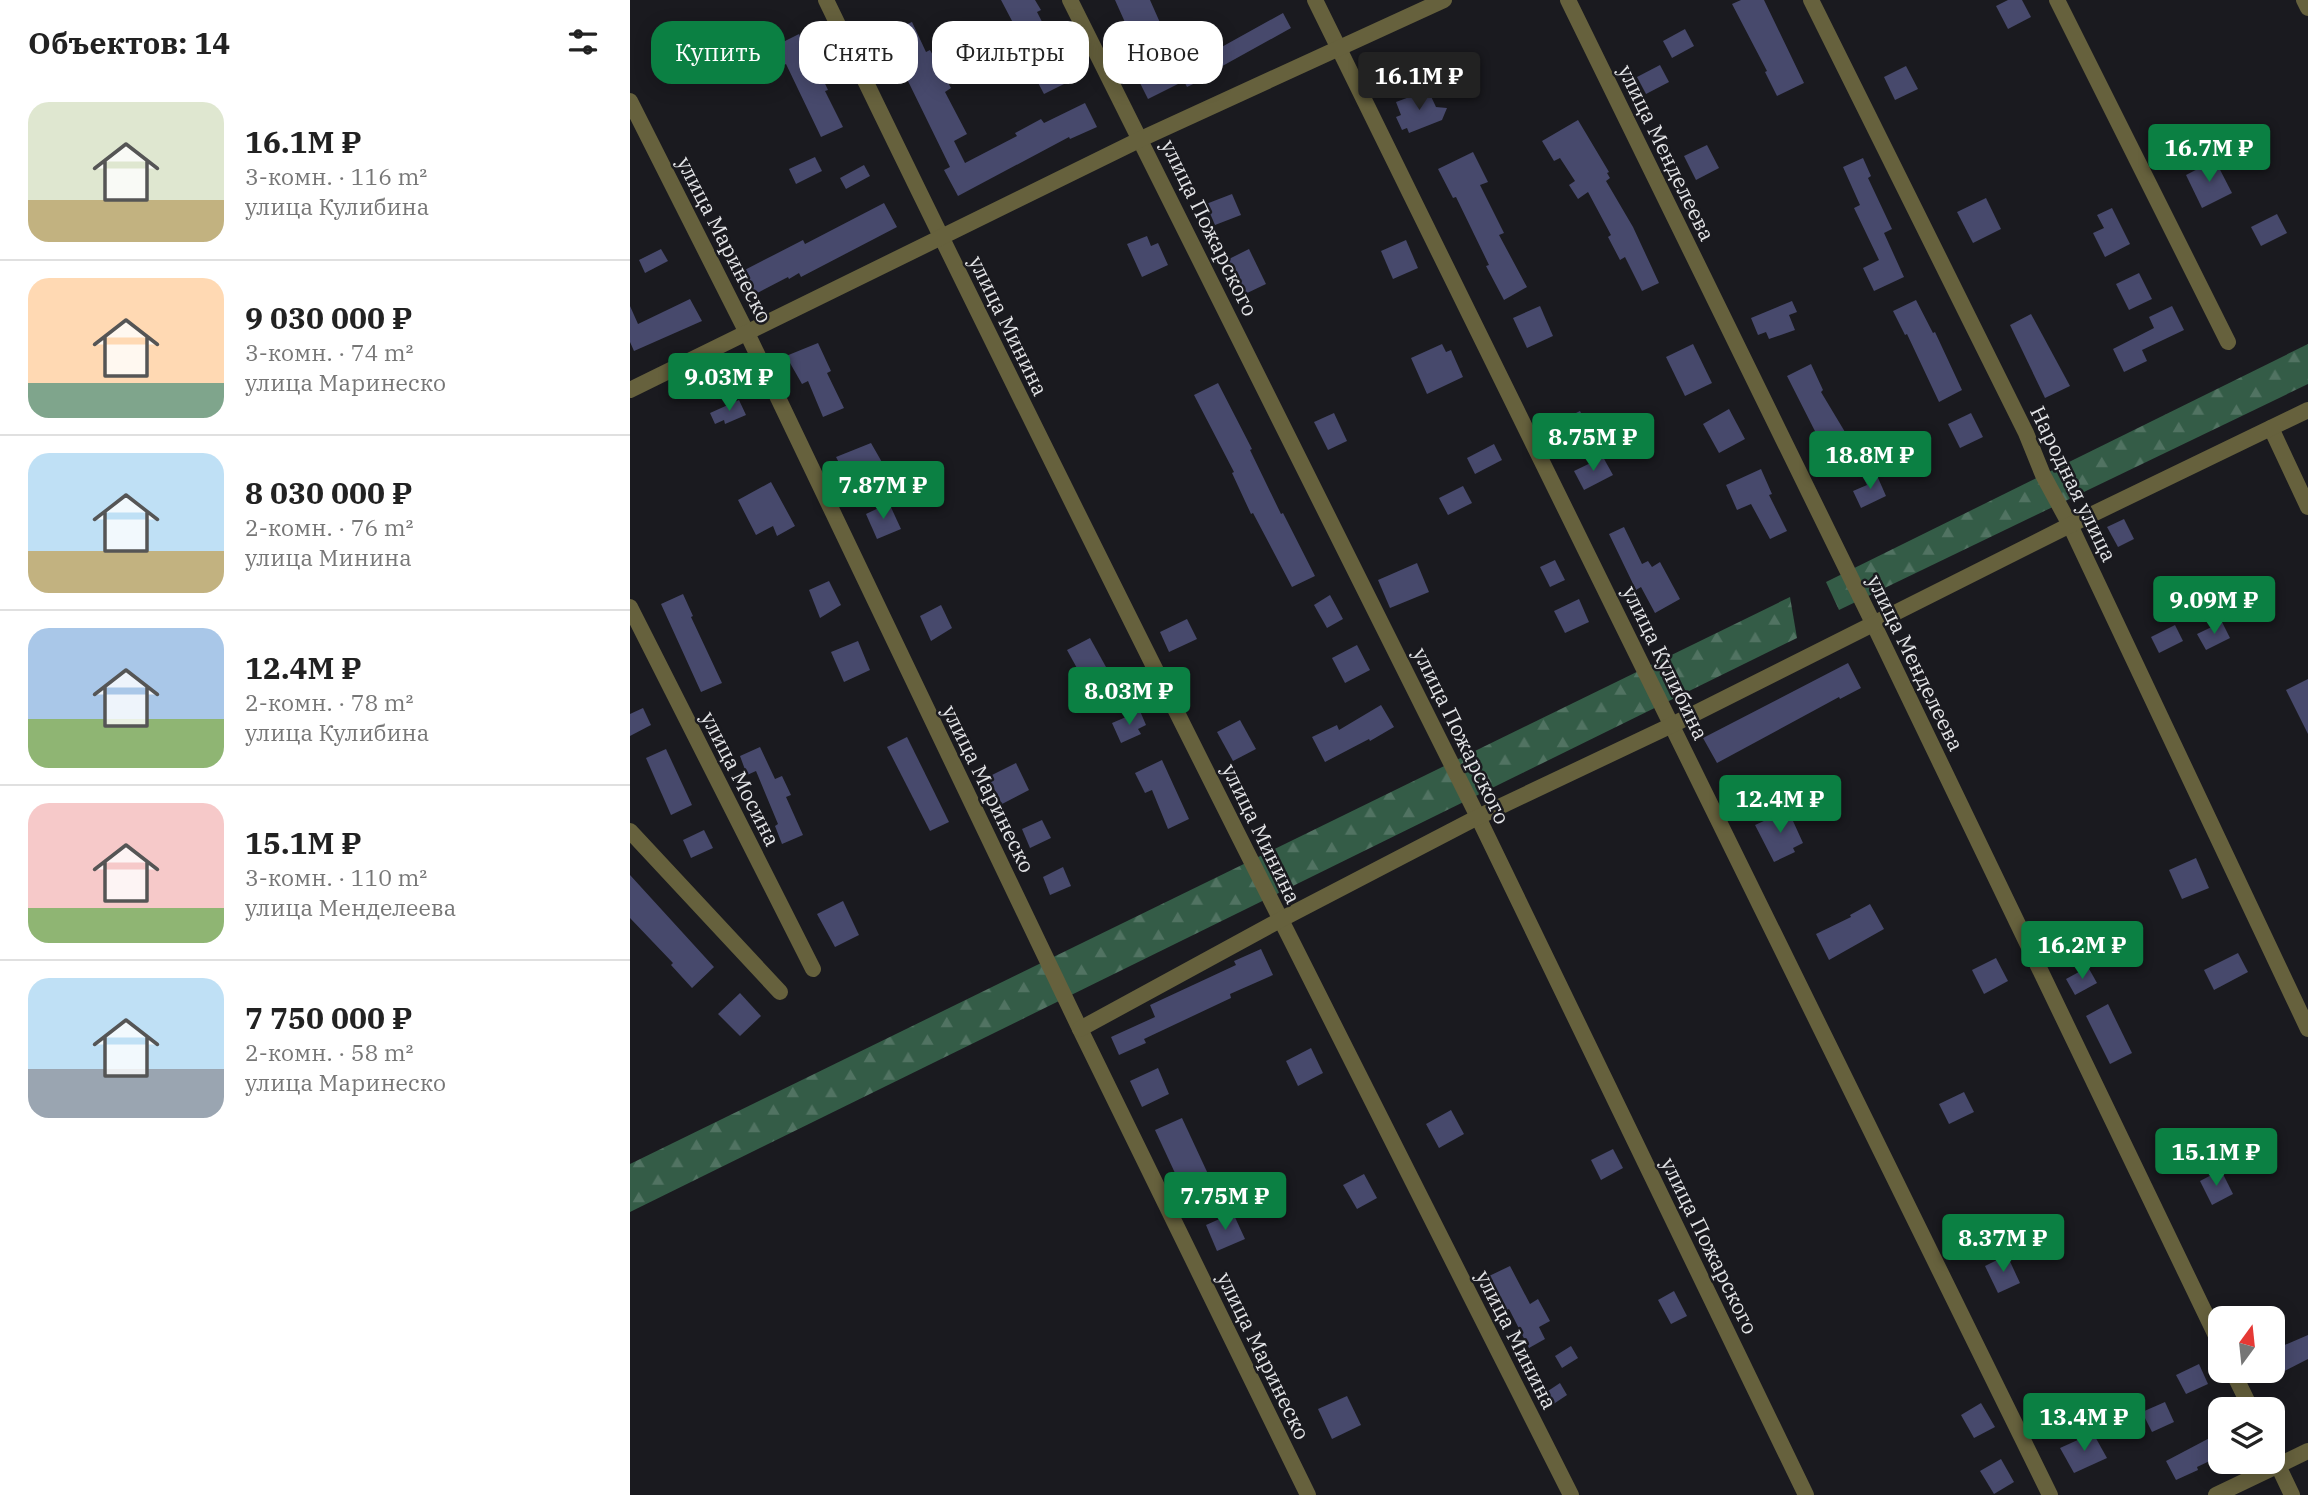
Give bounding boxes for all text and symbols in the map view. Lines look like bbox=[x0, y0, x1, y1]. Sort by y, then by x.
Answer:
chip: Купить bbox=[651, 21, 785, 84]
chip: Снять bbox=[799, 21, 918, 84]
chip: Фильтры bbox=[932, 21, 1089, 84]
chip: Новое bbox=[1103, 21, 1223, 84]
text: Объектов: 14 bbox=[28, 23, 230, 62]
icon: filters bbox=[564, 23, 602, 61]
pin: 16.1M ₽ bbox=[1354, 52, 1484, 112]
text: 16.1M ₽ bbox=[1374, 60, 1464, 90]
street label: улица Менделеева bbox=[1612, 60, 1722, 245]
text: 16.1M ₽ bbox=[245, 122, 362, 161]
pin: 16.7M ₽ bbox=[2144, 124, 2274, 184]
icon: home bbox=[84, 130, 168, 214]
text: 16.7M ₽ bbox=[2164, 132, 2254, 162]
street label: улица Пожарского bbox=[1155, 135, 1265, 321]
street label: улица Маринеско bbox=[671, 151, 779, 328]
text: 3-комн. · 116 m² bbox=[245, 161, 427, 191]
text: улица Кулибина bbox=[245, 191, 429, 221]
street label: улица Минина bbox=[963, 251, 1055, 400]
text: 9 030 000 ₽ bbox=[245, 298, 412, 337]
icon: home bbox=[84, 306, 168, 390]
text: 3-комн. · 74 m² bbox=[245, 337, 414, 367]
pin: 9.03M ₽ bbox=[664, 354, 794, 413]
text: 9.03M ₽ bbox=[684, 361, 774, 391]
text: улица Маринеско bbox=[245, 367, 446, 397]
street label: Народная улица bbox=[2024, 401, 2124, 566]
pin: 8.75M ₽ bbox=[1528, 414, 1658, 473]
text: 8.75M ₽ bbox=[1548, 421, 1638, 451]
pin: 18.8M ₽ bbox=[1805, 432, 1935, 491]
text: 18.8M ₽ bbox=[1825, 439, 1915, 469]
pin: 7.87M ₽ bbox=[818, 462, 948, 521]
text: 7.87M ₽ bbox=[838, 469, 928, 499]
text: 8 030 000 ₽ bbox=[245, 473, 412, 512]
icon: home bbox=[84, 481, 168, 565]
text: 2-комн. · 76 m² bbox=[245, 512, 414, 542]
text: улица Минина bbox=[245, 542, 412, 572]
street label: улица Менделеева bbox=[1861, 570, 1971, 755]
pin: 9.09M ₽ bbox=[2149, 576, 2279, 636]
street label: улица Кулибина bbox=[1616, 581, 1715, 744]
text: 9.09M ₽ bbox=[2169, 584, 2259, 614]
street label: улица Пожарского bbox=[1407, 643, 1517, 829]
text: 12.4M ₽ bbox=[245, 648, 362, 687]
icon: home bbox=[84, 656, 168, 740]
pin: 8.03M ₽ bbox=[1064, 668, 1194, 727]
text: 8.03M ₽ bbox=[1084, 675, 1174, 705]
text: 2-комн. · 78 m² bbox=[245, 687, 414, 717]
street label: улица Маринеско bbox=[936, 700, 1042, 877]
street label: улица Мосина bbox=[695, 706, 787, 851]
text: улица Кулибина bbox=[245, 717, 429, 747]
street label: улица Минина bbox=[1216, 759, 1308, 908]
pin: 12.4M ₽ bbox=[1715, 776, 1845, 835]
text: 12.4M ₽ bbox=[1735, 783, 1825, 813]
text: 15.1M ₽ bbox=[245, 823, 362, 862]
icon: home bbox=[84, 831, 168, 915]
text: 3-комн. · 110 m² bbox=[245, 862, 427, 892]
text: улица Менделеева bbox=[245, 892, 456, 922]
pin: 16.2M ₽ bbox=[2017, 922, 2147, 981]
text: 16.2M ₽ bbox=[2037, 929, 2127, 959]
text: 7 750 000 ₽ bbox=[245, 998, 412, 1037]
icon: home bbox=[84, 1006, 168, 1090]
text: 2-комн. · 58 m² bbox=[245, 1037, 414, 1067]
text: улица Маринеско bbox=[245, 1067, 446, 1097]
pin: 15.1M ₽ bbox=[2151, 1128, 2281, 1188]
text: 15.1M ₽ bbox=[2171, 1136, 2261, 1166]
street label: улица Пожарского bbox=[1655, 1153, 1765, 1339]
pin: 7.75M ₽ bbox=[1160, 1172, 1290, 1232]
text: 7.75M ₽ bbox=[1180, 1180, 1270, 1210]
pin: 8.37M ₽ bbox=[1938, 1214, 2068, 1274]
text: 8.37M ₽ bbox=[1958, 1222, 2048, 1252]
street label: улица Минина bbox=[1470, 1265, 1564, 1414]
street label: улица Маринеско bbox=[1211, 1267, 1317, 1444]
north arrow bbox=[2208, 1306, 2286, 1382]
map controls bbox=[2208, 1306, 2285, 1474]
pin: 13.4M ₽ bbox=[2019, 1394, 2149, 1453]
button: layers bbox=[2208, 1397, 2285, 1474]
text: 13.4M ₽ bbox=[2039, 1401, 2129, 1431]

